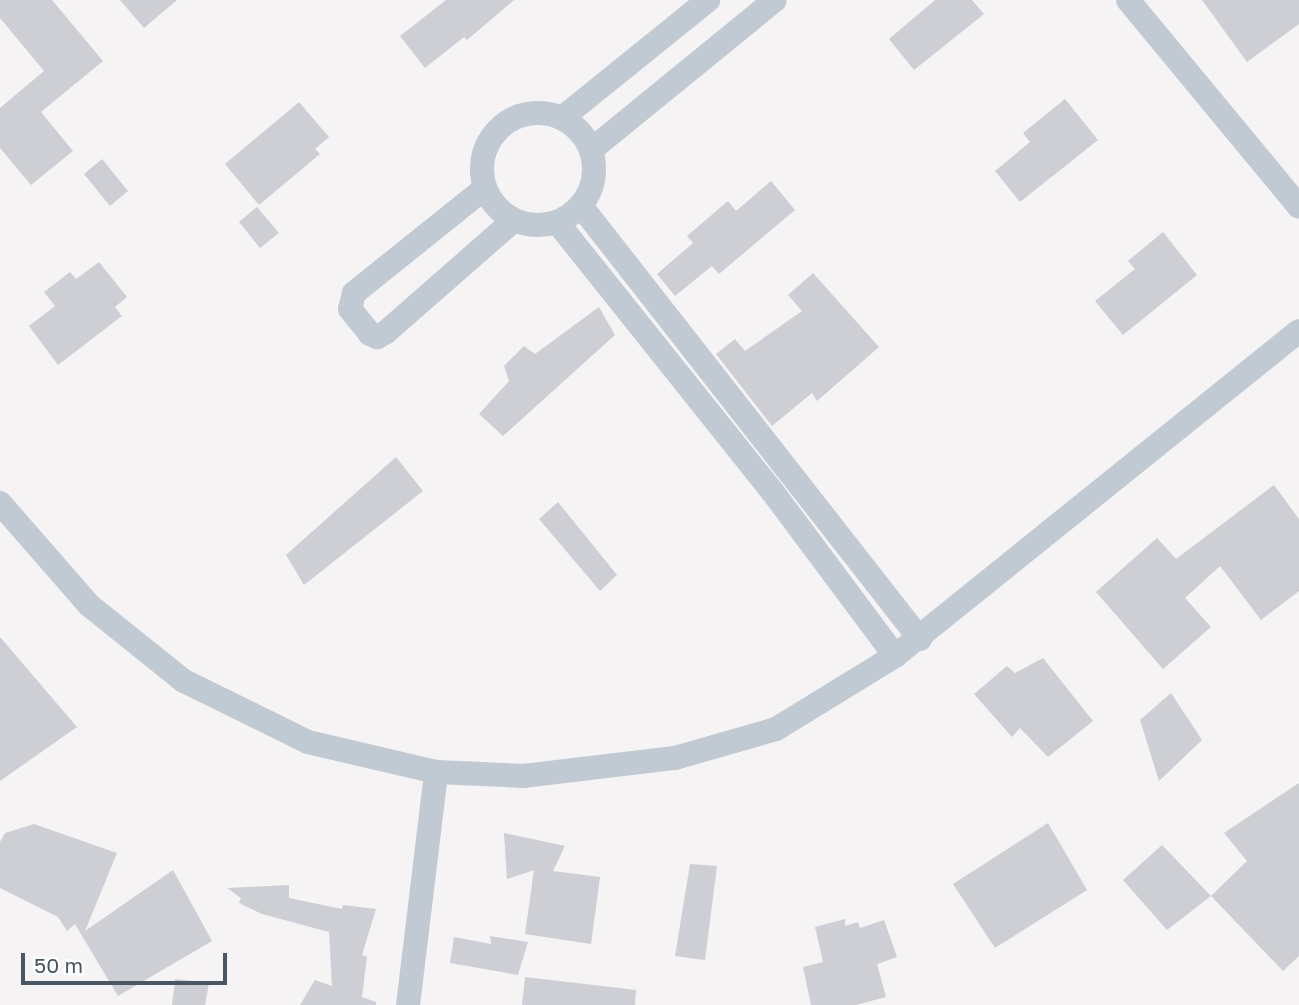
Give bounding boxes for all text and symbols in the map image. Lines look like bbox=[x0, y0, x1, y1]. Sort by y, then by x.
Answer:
scale bar bbox=[24, 939, 231, 983]
text: 50 m bbox=[34, 952, 83, 978]

